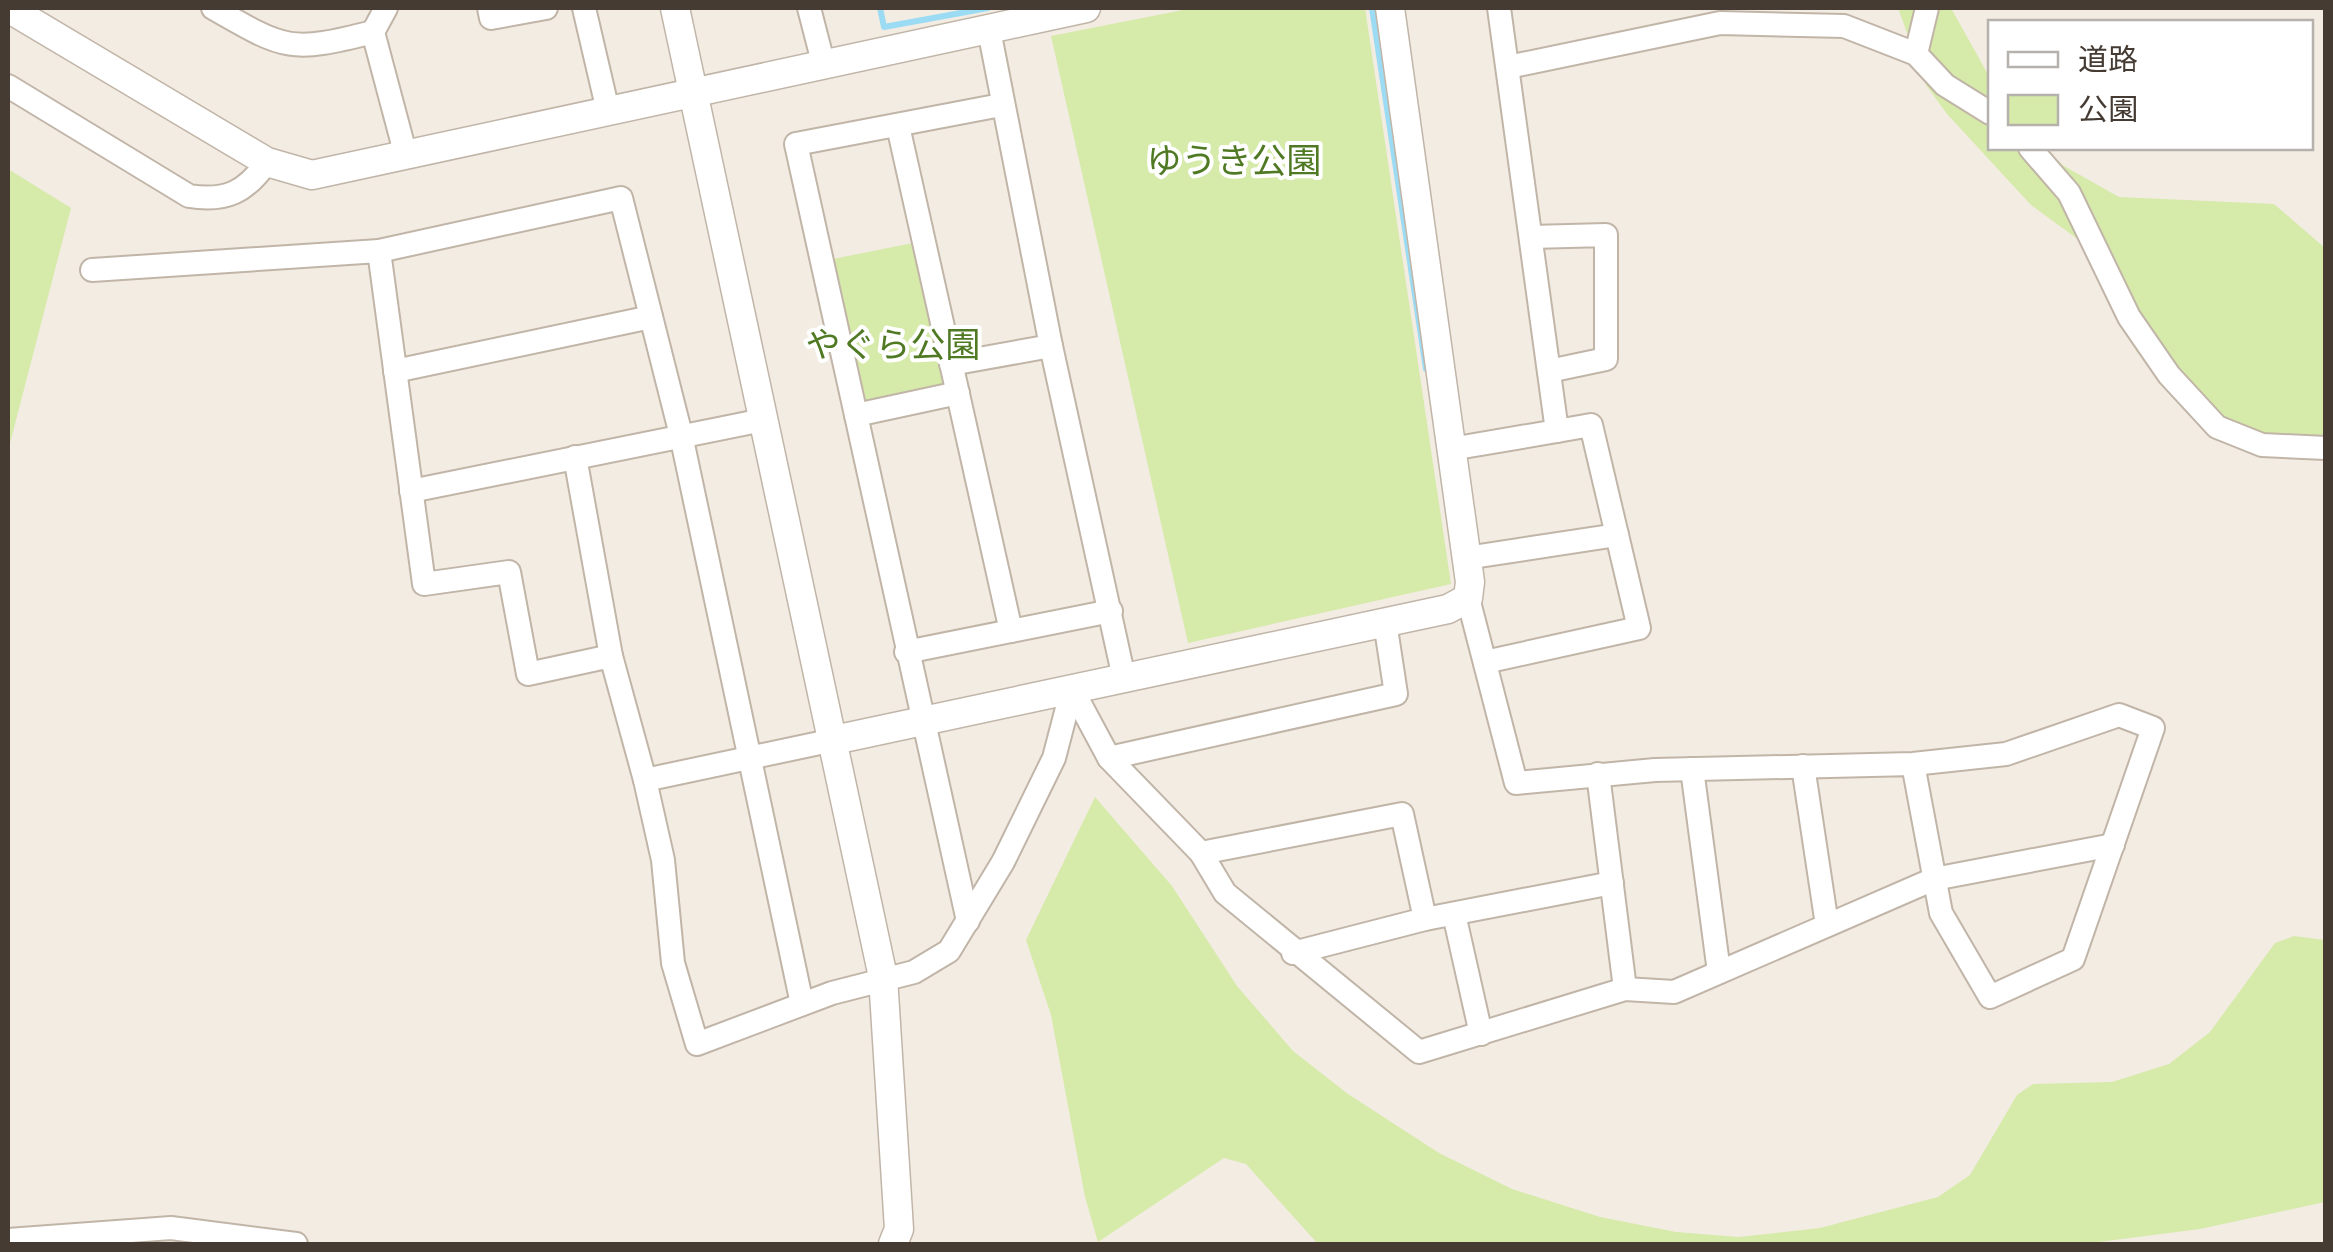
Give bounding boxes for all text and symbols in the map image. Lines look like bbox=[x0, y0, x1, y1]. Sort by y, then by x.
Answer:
legend bbox=[1988, 20, 2313, 150]
text: 道路 bbox=[2078, 38, 2138, 79]
text: 公園 bbox=[2078, 88, 2138, 129]
park label: ゆうき公園 bbox=[1146, 136, 1322, 183]
park label: やぐら公園 bbox=[805, 320, 981, 367]

